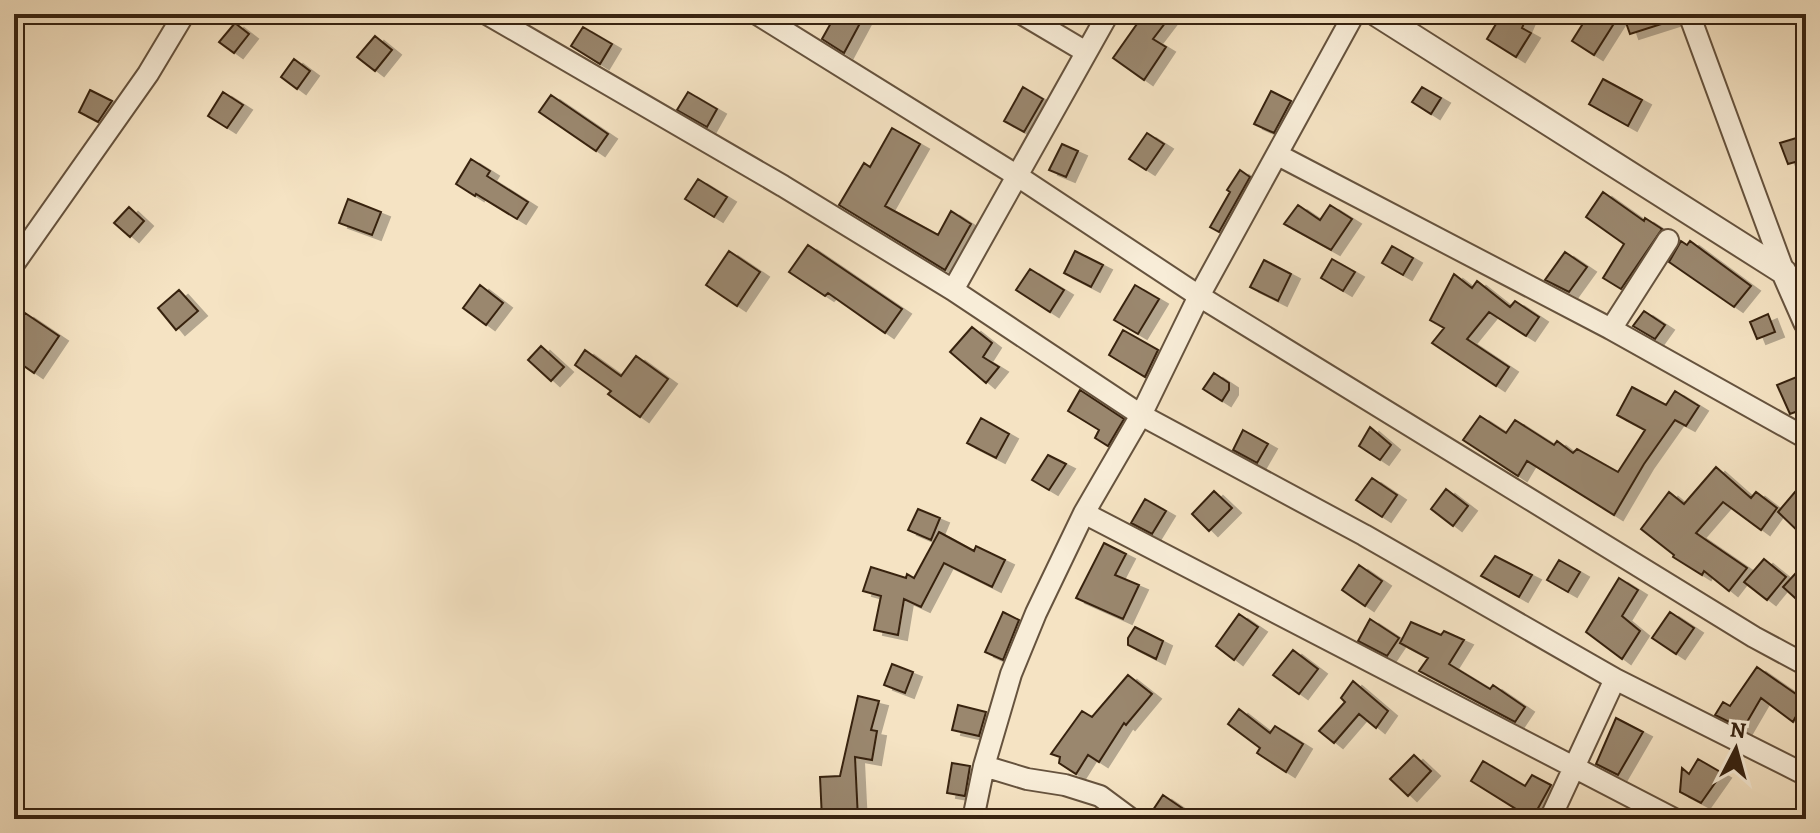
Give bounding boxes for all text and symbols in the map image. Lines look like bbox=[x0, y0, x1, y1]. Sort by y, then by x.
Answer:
north arrow bbox=[1696, 709, 1776, 789]
text: N bbox=[1728, 714, 1748, 746]

